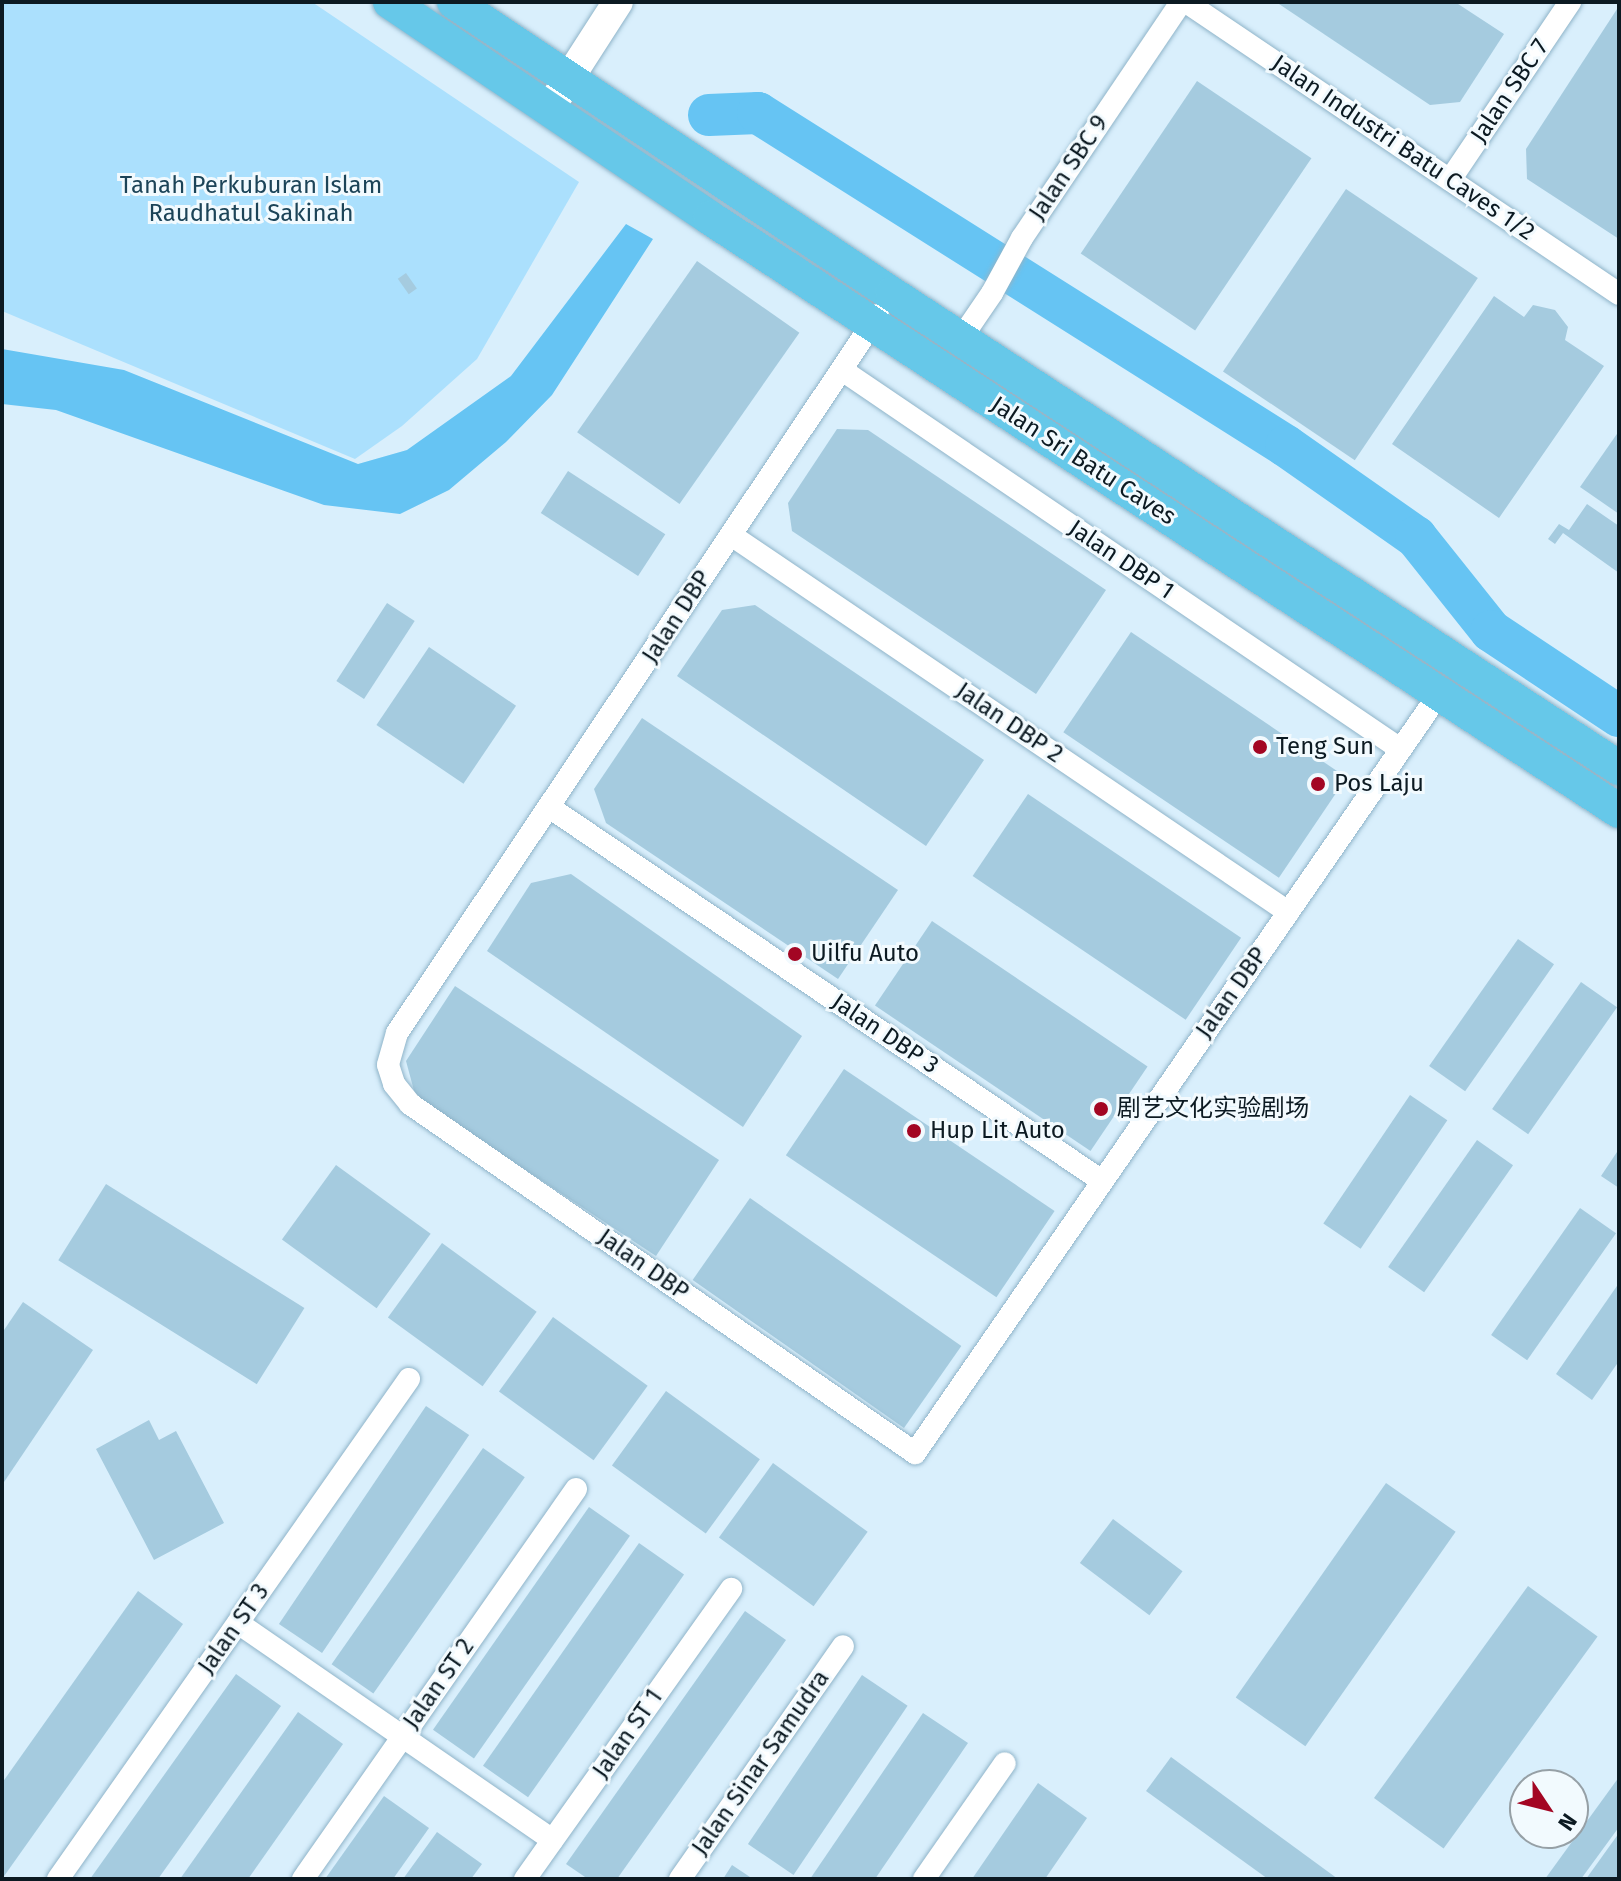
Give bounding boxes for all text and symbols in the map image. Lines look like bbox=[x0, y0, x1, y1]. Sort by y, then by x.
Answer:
street label: Jalan SBC 7 bbox=[1465, 34, 1555, 148]
street label: Jalan Industri Batu Caves 1/2 bbox=[1266, 49, 1540, 247]
street label: Jalan SBC 9 bbox=[1023, 110, 1115, 226]
park label: Tanah Perkuburan Islam Raudhatul Sakinah bbox=[120, 172, 382, 228]
street label: Jalan Sri Batu Caves bbox=[985, 391, 1181, 531]
street label: Jalan DBP 1 bbox=[1063, 514, 1179, 606]
street label: Jalan DBP bbox=[636, 565, 718, 669]
street label: Jalan DBP 2 bbox=[950, 677, 1068, 769]
place label: Teng Sun bbox=[1276, 733, 1374, 761]
marker: Teng Sun bbox=[1251, 738, 1269, 756]
place label: Pos Laju bbox=[1334, 770, 1424, 798]
marker: Pos Laju bbox=[1309, 775, 1327, 793]
place label: Uilfu Auto bbox=[811, 940, 919, 968]
street label: Jalan DBP bbox=[1190, 942, 1274, 1044]
marker: Uilfu Auto bbox=[786, 945, 804, 963]
street label: Jalan DBP 3 bbox=[826, 988, 944, 1080]
place label: 剧艺文化实验剧场 bbox=[1117, 1095, 1309, 1123]
marker: 剧艺文化实验剧场 bbox=[1092, 1100, 1110, 1118]
place label: Hup Lit Auto bbox=[930, 1117, 1065, 1145]
marker: Hup Lit Auto bbox=[905, 1122, 923, 1140]
street label: Jalan DBP bbox=[592, 1223, 694, 1307]
street label: Jalan ST 3 bbox=[192, 1578, 276, 1680]
street label: Jalan ST 2 bbox=[397, 1633, 481, 1735]
street label: Jalan Sinar Samudra bbox=[686, 1665, 836, 1861]
street label: Jalan ST 1 bbox=[587, 1684, 669, 1784]
north arrow bbox=[1509, 1769, 1589, 1849]
text: N bbox=[1552, 1808, 1583, 1836]

